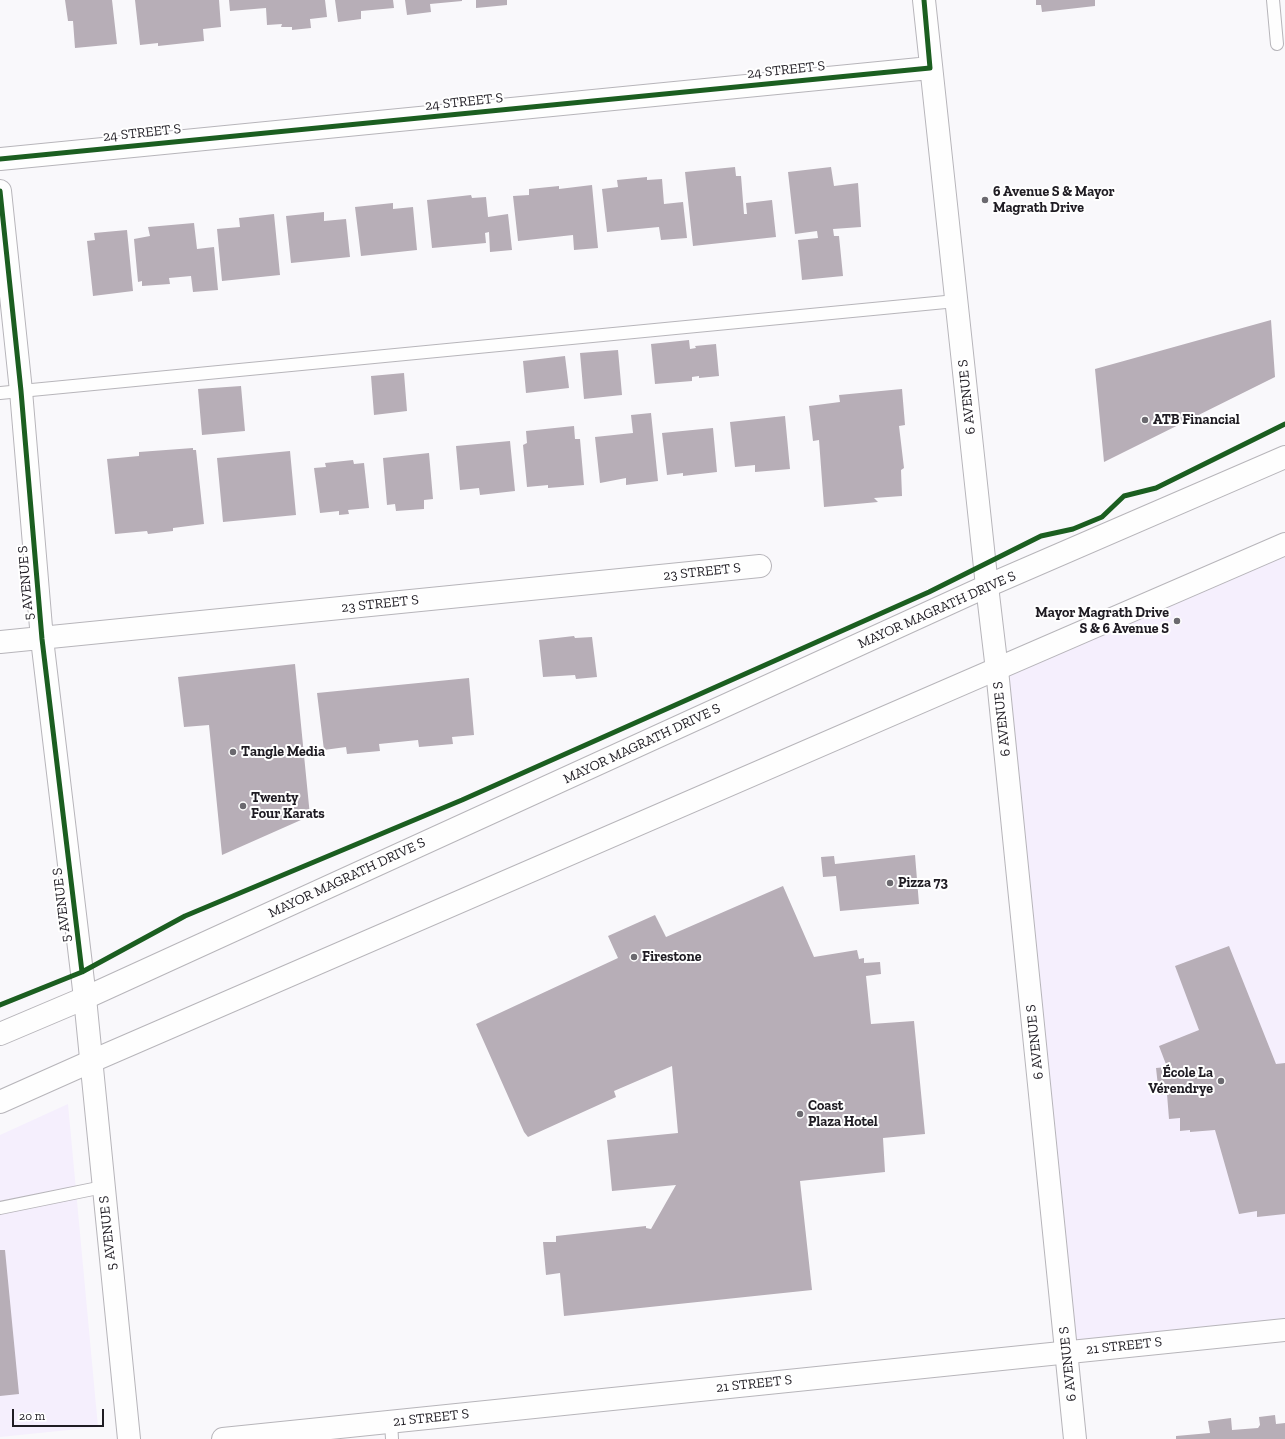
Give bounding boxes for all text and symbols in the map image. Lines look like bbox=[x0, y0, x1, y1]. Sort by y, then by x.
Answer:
street label: 24 STREET S bbox=[746, 58, 826, 82]
street label: 24 STREET S bbox=[424, 90, 504, 114]
street label: 24 STREET S bbox=[102, 121, 182, 145]
place label: 6 Avenue S & Mayor Magrath Drive bbox=[993, 184, 1115, 216]
marker: 6 Avenue S & Mayor Magrath Drive bbox=[980, 195, 990, 205]
street label: 6 AVENUE S bbox=[955, 359, 979, 435]
place label: ATB Financial bbox=[1153, 412, 1240, 428]
marker: ATB Financial bbox=[1140, 415, 1150, 425]
street label: 5 AVENUE S bbox=[14, 545, 38, 621]
street label: 23 STREET S bbox=[662, 560, 742, 584]
street label: MAYOR MAGRATH DRIVE S bbox=[855, 568, 1019, 652]
street label: 23 STREET S bbox=[340, 592, 420, 616]
place label: Mayor Magrath Drive S & 6 Avenue S bbox=[1035, 605, 1169, 638]
marker: Mayor Magrath Drive S & 6 Avenue S bbox=[1172, 616, 1182, 626]
street label: 6 AVENUE S bbox=[990, 681, 1014, 757]
street label: MAYOR MAGRATH DRIVE S bbox=[561, 700, 723, 788]
place label: Tangle Media bbox=[241, 744, 325, 760]
marker: Tangle Media bbox=[228, 747, 238, 757]
place label: Twenty Four Karats bbox=[251, 790, 325, 822]
marker: Twenty Four Karats bbox=[238, 801, 248, 811]
street label: MAYOR MAGRATH DRIVE S bbox=[266, 834, 428, 922]
street label: 5 AVENUE S bbox=[49, 867, 75, 943]
place label: Pizza 73 bbox=[898, 875, 948, 891]
marker: Pizza 73 bbox=[885, 878, 895, 888]
place label: Firestone bbox=[642, 949, 701, 965]
marker: Firestone bbox=[629, 952, 639, 962]
street label: 6 AVENUE S bbox=[1023, 1004, 1047, 1080]
place label: École La Vérendrye bbox=[1148, 1065, 1213, 1098]
marker: École La Vérendrye bbox=[1216, 1076, 1226, 1086]
place label: Coast Plaza Hotel bbox=[808, 1098, 878, 1130]
marker: Coast Plaza Hotel bbox=[795, 1109, 805, 1119]
street label: 5 AVENUE S bbox=[96, 1195, 120, 1271]
street label: 6 AVENUE S bbox=[1056, 1326, 1080, 1402]
street label: 21 STREET S bbox=[1085, 1334, 1163, 1358]
street label: 21 STREET S bbox=[715, 1372, 793, 1396]
scale bar bbox=[14, 1401, 106, 1427]
street label: 21 STREET S bbox=[392, 1406, 470, 1430]
text: 20 m bbox=[19, 1409, 45, 1423]

